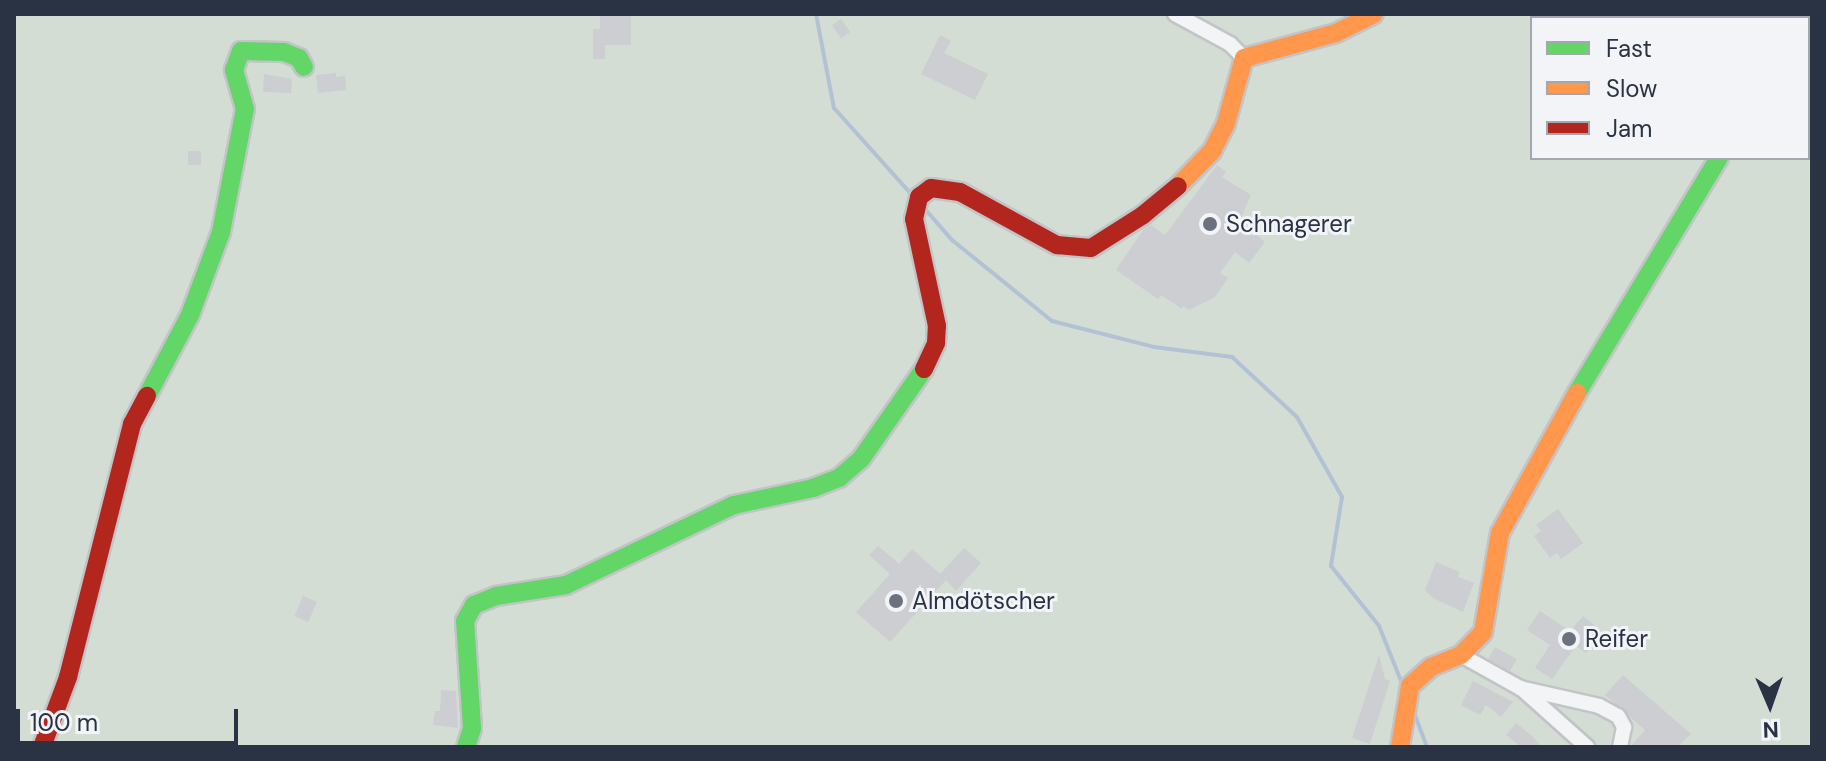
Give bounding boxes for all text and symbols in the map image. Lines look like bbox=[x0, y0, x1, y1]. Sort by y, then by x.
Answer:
legend bbox=[1530, 16, 1810, 160]
text: Fast bbox=[1606, 33, 1652, 64]
text: Slow bbox=[1606, 73, 1657, 104]
text: Jam bbox=[1606, 113, 1652, 144]
place label: Schnagerer bbox=[1226, 210, 1352, 238]
marker: Schnagerer bbox=[1201, 215, 1219, 233]
place label: Almdötscher bbox=[912, 587, 1055, 615]
marker: Almdötscher bbox=[887, 592, 905, 610]
place label: Reifer bbox=[1585, 625, 1648, 653]
marker: Reifer bbox=[1560, 630, 1578, 648]
north arrow bbox=[1730, 665, 1810, 745]
scale bar bbox=[20, 693, 242, 743]
text: 100 m bbox=[30, 707, 98, 738]
text: N bbox=[1762, 715, 1779, 744]

